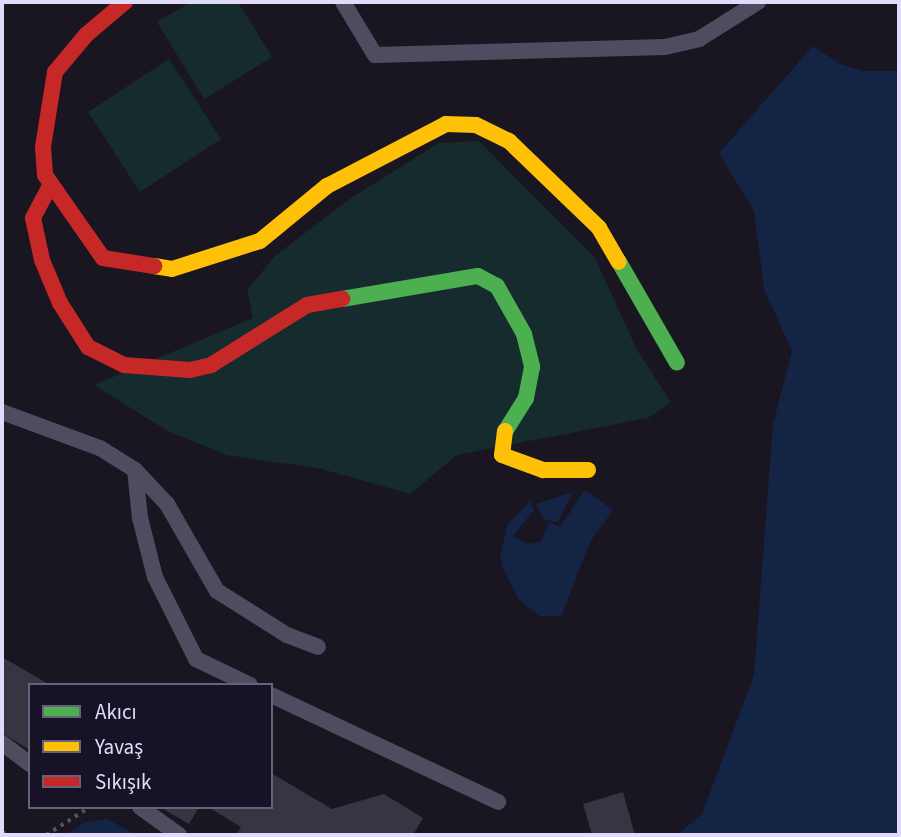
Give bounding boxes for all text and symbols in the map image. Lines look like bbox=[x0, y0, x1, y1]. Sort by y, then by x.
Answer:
legend bbox=[28, 683, 273, 809]
text: Akıcı bbox=[95, 697, 137, 727]
text: Yavaş bbox=[95, 732, 143, 762]
text: Sıkışık bbox=[95, 767, 151, 797]

